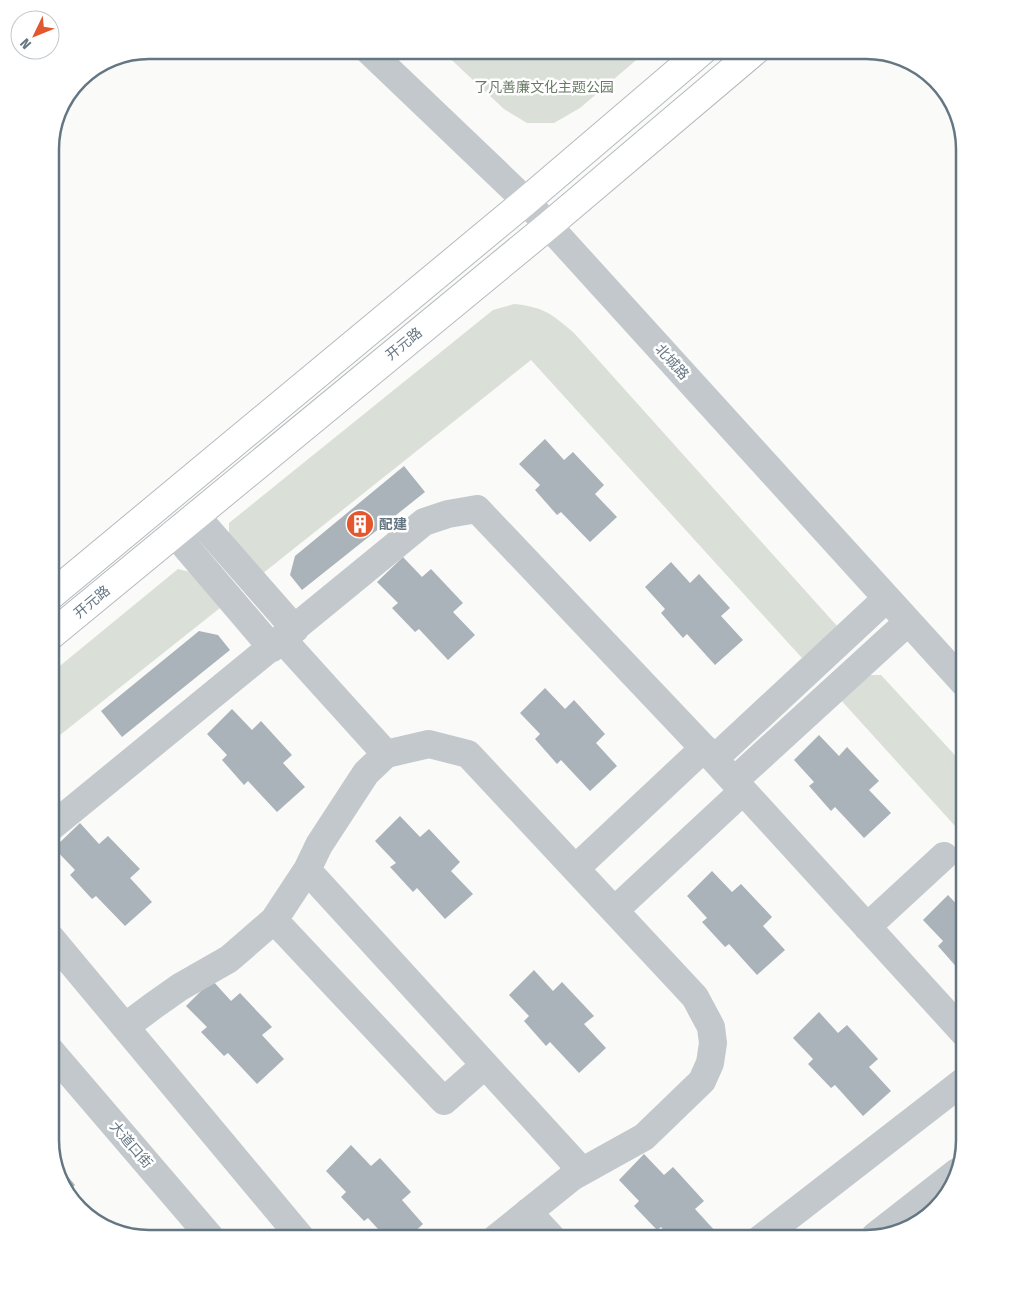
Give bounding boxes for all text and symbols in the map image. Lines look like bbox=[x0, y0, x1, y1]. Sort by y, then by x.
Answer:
north arrow bbox=[10, 10, 60, 60]
text: N bbox=[17, 35, 35, 52]
park label: 了凡善廉文化主题公园 bbox=[474, 79, 614, 96]
street label: 开元路 bbox=[382, 324, 426, 364]
street label: 北城路 bbox=[652, 341, 692, 383]
building icon: 配建 bbox=[345, 509, 375, 539]
place label: 配建 bbox=[379, 516, 407, 533]
street label: 开元路 bbox=[70, 582, 114, 622]
street label: 大道口街 bbox=[106, 1118, 156, 1172]

